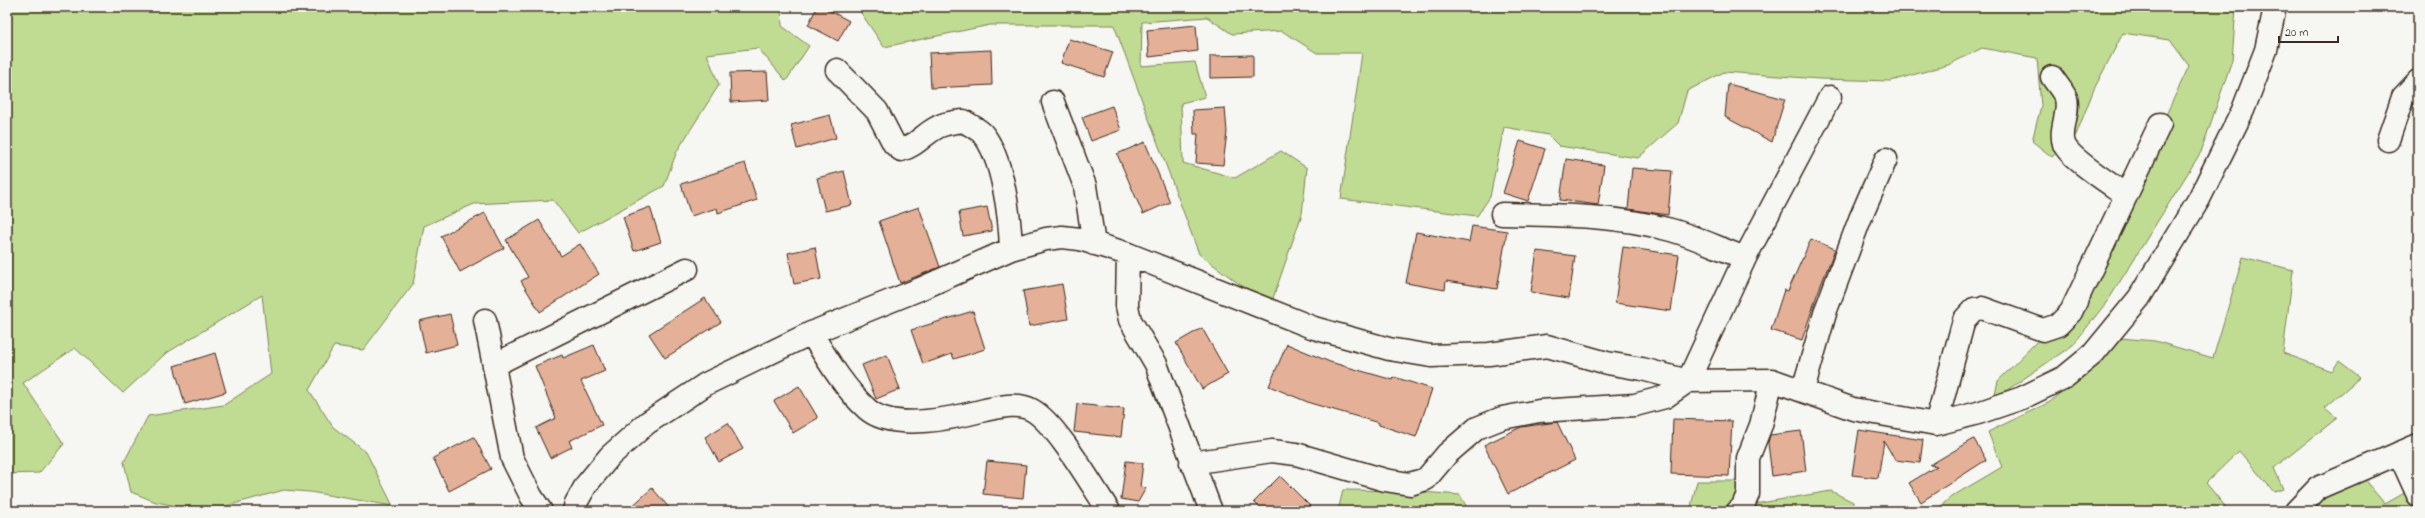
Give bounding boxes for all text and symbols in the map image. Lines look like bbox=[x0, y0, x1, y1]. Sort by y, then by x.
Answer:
scale bar bbox=[2279, 18, 2338, 44]
text: 20 m bbox=[2285, 24, 2308, 42]

